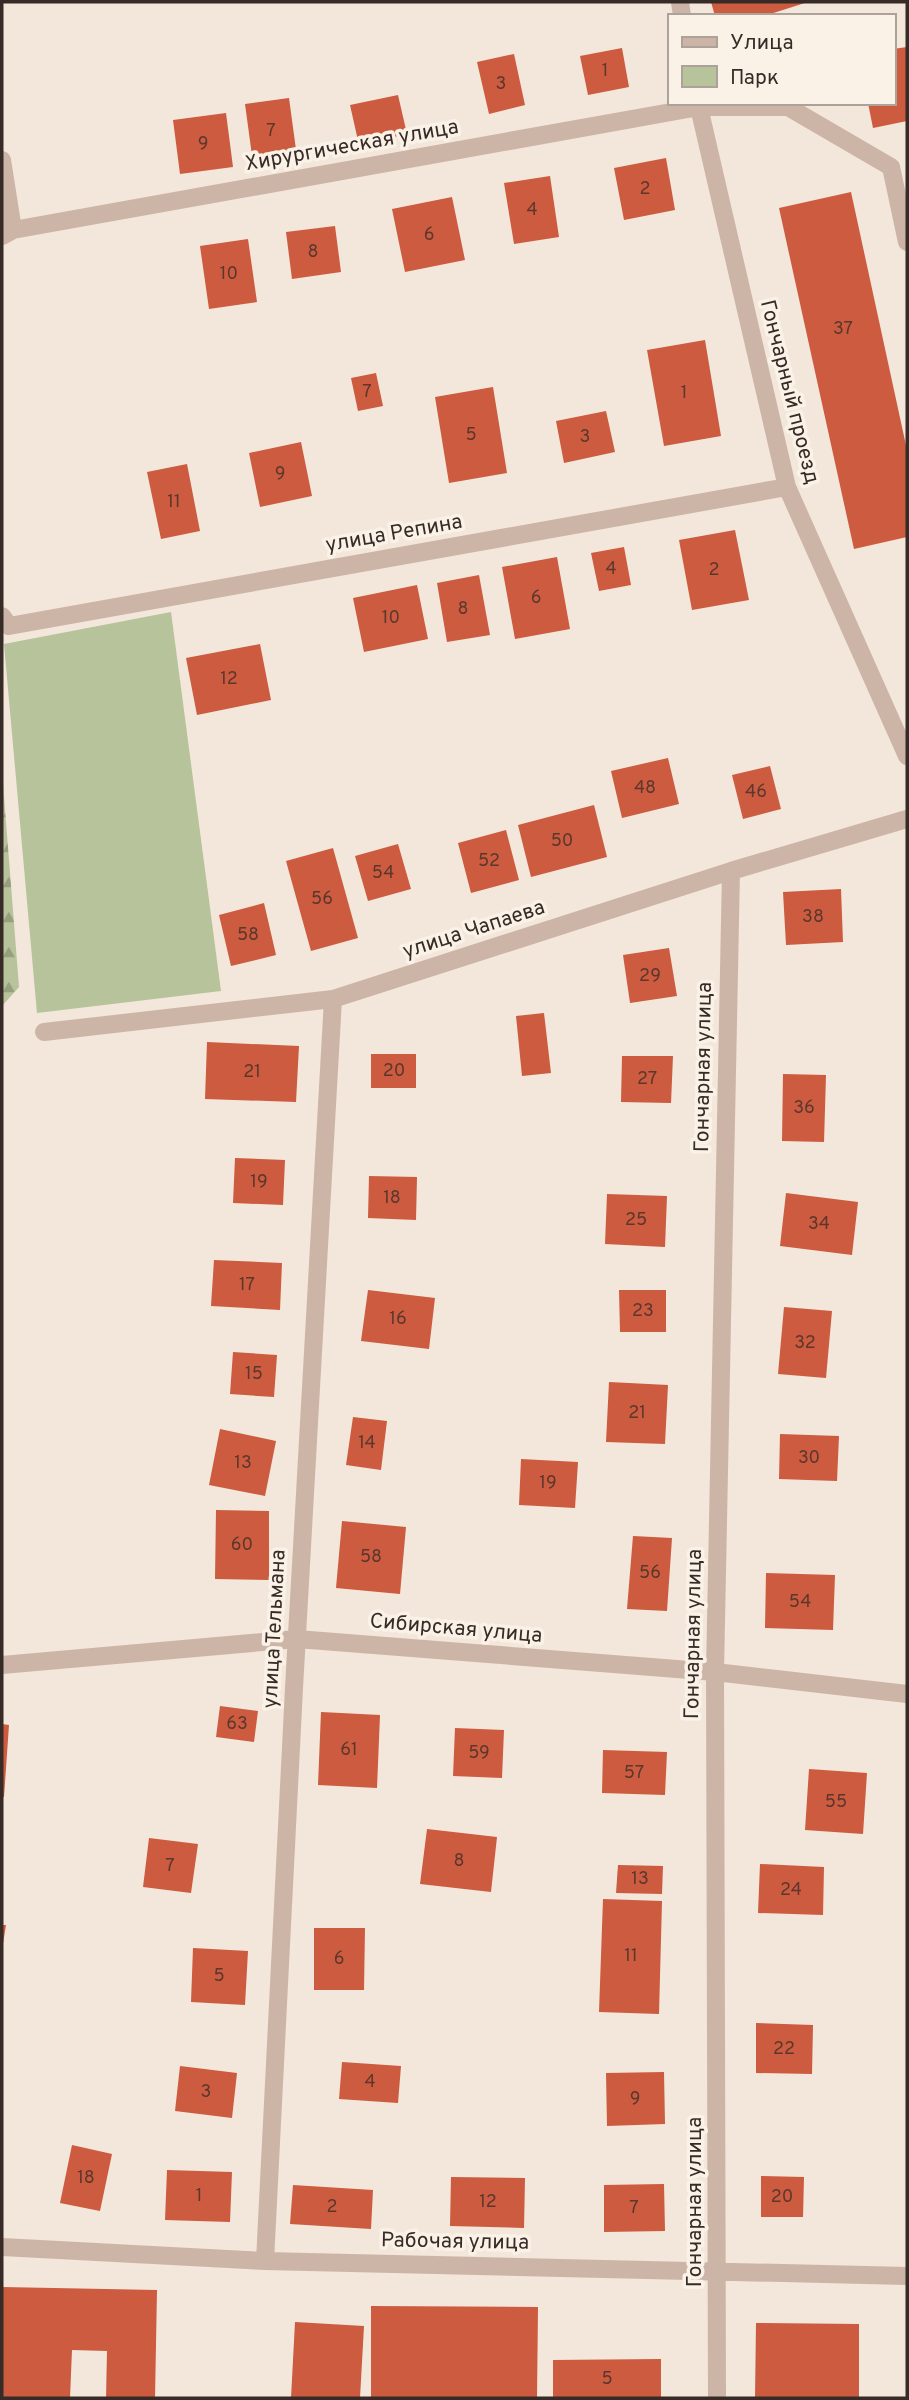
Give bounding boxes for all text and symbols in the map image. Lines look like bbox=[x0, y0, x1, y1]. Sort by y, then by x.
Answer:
legend bbox=[668, 14, 895, 105]
text: Улица bbox=[730, 30, 794, 57]
house number: 1 bbox=[602, 60, 608, 83]
text: Парк bbox=[730, 65, 779, 92]
house number: 3 bbox=[496, 73, 506, 96]
street label: Хирургическая улица bbox=[243, 114, 461, 178]
house number: 7 bbox=[266, 120, 276, 143]
house number: 9 bbox=[198, 133, 208, 156]
house number: 2 bbox=[639, 178, 651, 201]
house number: 4 bbox=[526, 199, 538, 222]
house number: 6 bbox=[424, 224, 434, 247]
house number: 8 bbox=[308, 241, 319, 264]
house number: 10 bbox=[220, 263, 238, 286]
street label: Гончарный проезд bbox=[753, 297, 825, 487]
house number: 37 bbox=[833, 318, 853, 341]
house number: 7 bbox=[362, 381, 372, 404]
house number: 1 bbox=[681, 382, 687, 405]
house number: 5 bbox=[465, 424, 477, 447]
house number: 3 bbox=[580, 426, 590, 449]
house number: 9 bbox=[275, 463, 285, 486]
house number: 11 bbox=[167, 491, 181, 514]
street label: улица Репина bbox=[323, 509, 465, 559]
house number: 4 bbox=[605, 558, 617, 581]
house number: 2 bbox=[708, 559, 720, 582]
house number: 6 bbox=[531, 587, 541, 610]
house number: 8 bbox=[458, 598, 469, 621]
house number: 10 bbox=[382, 607, 400, 630]
house number: 12 bbox=[220, 668, 238, 691]
house number: 48 bbox=[634, 777, 656, 800]
house number: 46 bbox=[745, 781, 767, 804]
house number: 50 bbox=[551, 830, 573, 853]
house number: 52 bbox=[478, 850, 500, 873]
house number: 54 bbox=[372, 862, 394, 885]
house number: 56 bbox=[311, 888, 333, 911]
street label: улица Чапаева bbox=[399, 894, 549, 966]
house number: 38 bbox=[802, 906, 824, 929]
house number: 58 bbox=[237, 924, 259, 947]
house number: 29 bbox=[639, 965, 661, 988]
street label: Гончарная улица bbox=[689, 982, 719, 1152]
house number: 20 bbox=[383, 1060, 405, 1083]
house number: 21 bbox=[243, 1061, 261, 1084]
house number: 27 bbox=[637, 1068, 657, 1091]
house number: 36 bbox=[793, 1097, 815, 1120]
house number: 19 bbox=[250, 1171, 268, 1194]
house number: 18 bbox=[383, 1187, 401, 1210]
house number: 25 bbox=[625, 1209, 647, 1232]
house number: 34 bbox=[808, 1213, 830, 1236]
house number: 17 bbox=[239, 1274, 255, 1297]
house number: 23 bbox=[632, 1300, 654, 1323]
house number: 16 bbox=[389, 1308, 407, 1331]
house number: 32 bbox=[794, 1332, 816, 1355]
house number: 15 bbox=[245, 1363, 263, 1386]
house number: 21 bbox=[628, 1402, 646, 1425]
house number: 14 bbox=[358, 1432, 376, 1455]
house number: 30 bbox=[798, 1447, 820, 1470]
house number: 13 bbox=[234, 1452, 252, 1475]
house number: 19 bbox=[539, 1472, 557, 1495]
house number: 60 bbox=[231, 1534, 253, 1557]
house number: 58 bbox=[360, 1546, 382, 1569]
street label: улица Тельмана bbox=[257, 1549, 293, 1709]
street label: Гончарная улица bbox=[679, 1549, 709, 1719]
house number: 56 bbox=[639, 1562, 661, 1585]
house number: 54 bbox=[789, 1591, 811, 1614]
street label: Сибирская улица bbox=[368, 1608, 544, 1650]
house number: 63 bbox=[226, 1713, 248, 1736]
house number: 61 bbox=[340, 1739, 358, 1762]
house number: 59 bbox=[468, 1742, 490, 1765]
house number: 57 bbox=[624, 1762, 644, 1785]
house number: 55 bbox=[825, 1791, 847, 1814]
house number: 8 bbox=[454, 1850, 465, 1873]
house number: 7 bbox=[165, 1855, 175, 1878]
house number: 13 bbox=[631, 1868, 649, 1891]
house number: 24 bbox=[780, 1879, 802, 1902]
house number: 11 bbox=[624, 1945, 638, 1968]
house number: 6 bbox=[334, 1948, 344, 1971]
house number: 5 bbox=[213, 1965, 225, 1988]
house number: 22 bbox=[773, 2038, 795, 2061]
house number: 4 bbox=[364, 2071, 376, 2094]
house number: 3 bbox=[201, 2081, 211, 2104]
house number: 9 bbox=[630, 2088, 640, 2111]
street label: Гончарная улица bbox=[682, 2117, 709, 2287]
house number: 18 bbox=[77, 2167, 95, 2190]
house number: 1 bbox=[196, 2185, 202, 2208]
house number: 20 bbox=[771, 2186, 793, 2209]
house number: 12 bbox=[479, 2191, 497, 2214]
house number: 2 bbox=[326, 2196, 338, 2219]
house number: 7 bbox=[629, 2197, 639, 2220]
street label: Рабочая улица bbox=[381, 2227, 529, 2257]
house number: 5 bbox=[601, 2368, 613, 2391]

